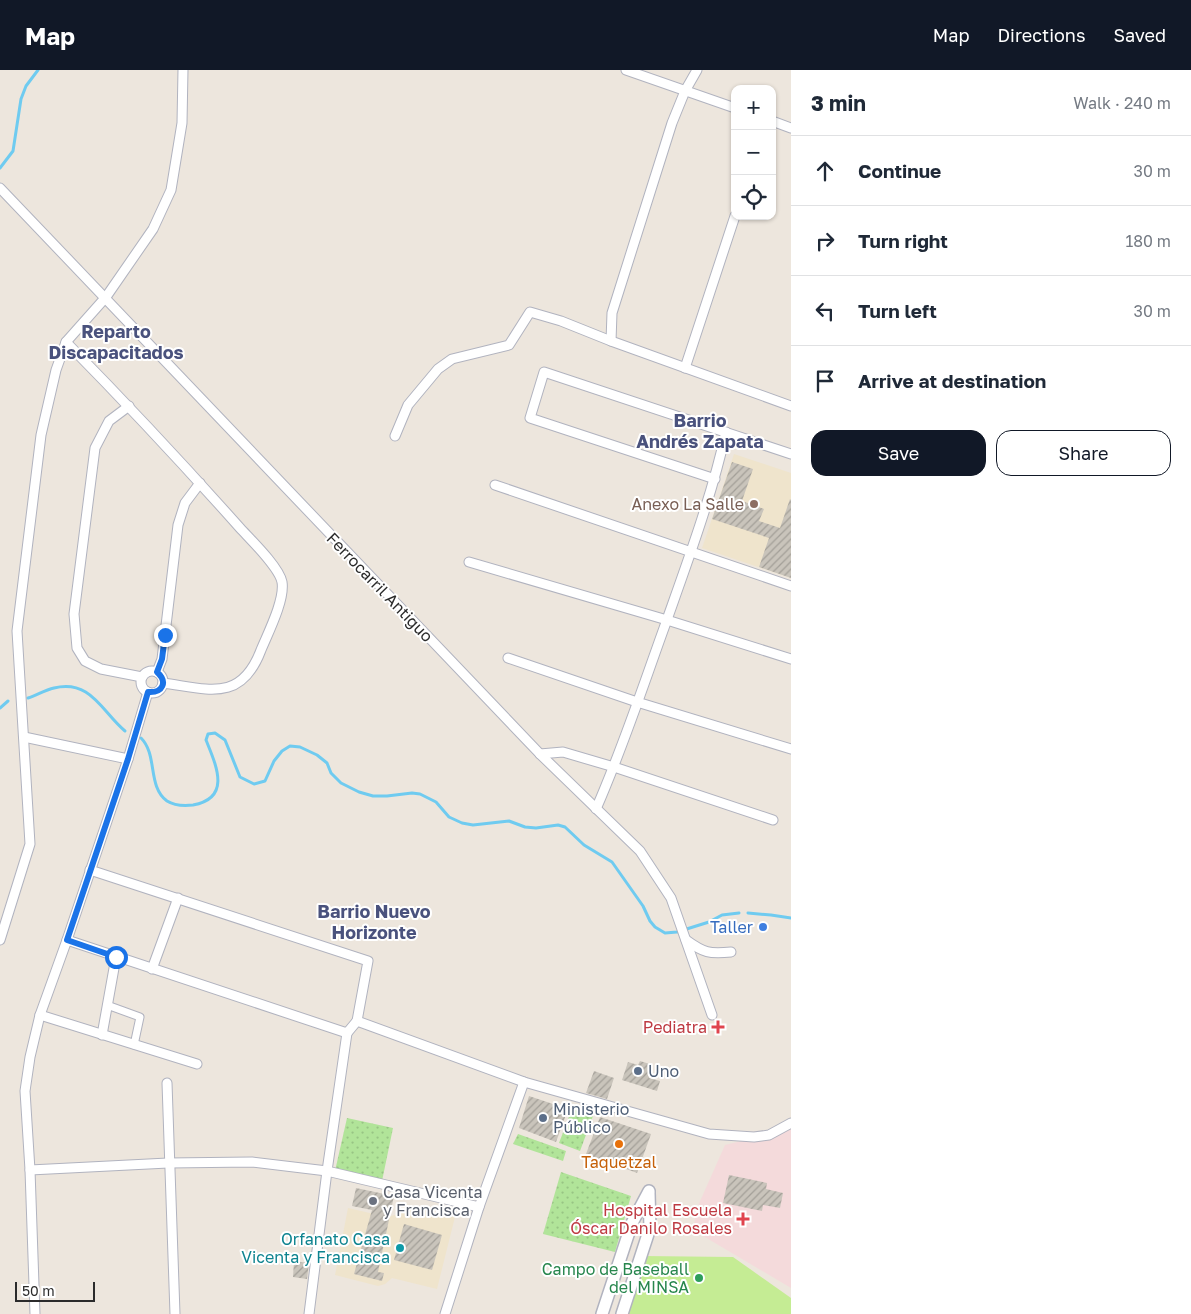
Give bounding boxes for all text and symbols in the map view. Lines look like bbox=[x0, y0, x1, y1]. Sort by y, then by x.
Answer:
text: Map bbox=[25, 21, 75, 50]
text: Map bbox=[933, 24, 969, 46]
text: Directions bbox=[997, 24, 1085, 46]
text: Saved bbox=[1113, 24, 1166, 46]
map controls bbox=[731, 85, 776, 220]
button: + bbox=[731, 85, 776, 130]
text: 3 min bbox=[811, 90, 866, 116]
text: Walk · 240 m bbox=[1073, 93, 1171, 113]
button: − bbox=[731, 130, 776, 175]
icon: ahead bbox=[811, 157, 839, 185]
text: Continue bbox=[858, 159, 941, 182]
text: 30 m bbox=[1134, 161, 1171, 181]
button: locate bbox=[731, 175, 776, 220]
icon: right bbox=[811, 227, 839, 255]
text: Turn right bbox=[858, 229, 948, 252]
text: 180 m bbox=[1125, 231, 1171, 251]
icon: left bbox=[811, 297, 839, 325]
text: Turn left bbox=[858, 299, 937, 322]
text: 30 m bbox=[1134, 301, 1171, 321]
district label: Reparto Discapacitados bbox=[48, 320, 184, 363]
icon: arrive bbox=[811, 367, 839, 395]
text: Arrive at destination bbox=[858, 369, 1046, 392]
district label: Barrio Andrés Zapata bbox=[636, 409, 764, 452]
button: Save bbox=[811, 430, 986, 476]
button: Share bbox=[996, 430, 1171, 476]
place label: Anexo La Salle bbox=[631, 494, 744, 514]
marker: Anexo La Salle bbox=[748, 498, 760, 510]
street label: Ferrocarril Antiguo bbox=[323, 528, 437, 646]
route end bbox=[154, 624, 177, 647]
district label: Barrio Nuevo Horizonte bbox=[317, 900, 431, 943]
place label: Taller bbox=[710, 917, 753, 937]
marker: Taller bbox=[757, 921, 769, 933]
route start bbox=[105, 946, 128, 969]
place label: Pediatra bbox=[643, 1017, 707, 1037]
marker: Pediatra bbox=[711, 1020, 725, 1034]
place label: Uno bbox=[648, 1061, 679, 1081]
marker: Uno bbox=[632, 1065, 644, 1077]
place label: Ministerio Público bbox=[553, 1099, 629, 1137]
marker: Ministerio Público bbox=[537, 1112, 549, 1124]
marker: Taquetzal bbox=[613, 1138, 625, 1150]
place label: Taquetzal bbox=[581, 1152, 657, 1172]
place label: Casa Vicenta y Francisca bbox=[383, 1182, 483, 1220]
marker: Casa Vicenta y Francisca bbox=[367, 1195, 379, 1207]
place label: Hospital Escuela Óscar Danilo Rosales bbox=[570, 1200, 732, 1238]
marker: Hospital Escuela Óscar Danilo Rosales bbox=[736, 1212, 750, 1226]
place label: Orfanato Casa Vicenta y Francisca bbox=[241, 1229, 390, 1267]
marker: Orfanato Casa Vicenta y Francisca bbox=[394, 1242, 406, 1254]
place label: Campo de Baseball del MINSA bbox=[542, 1259, 689, 1297]
marker: Campo de Baseball del MINSA bbox=[693, 1272, 705, 1284]
scale bar bbox=[15, 1279, 95, 1302]
text: 50 m bbox=[22, 1282, 55, 1299]

